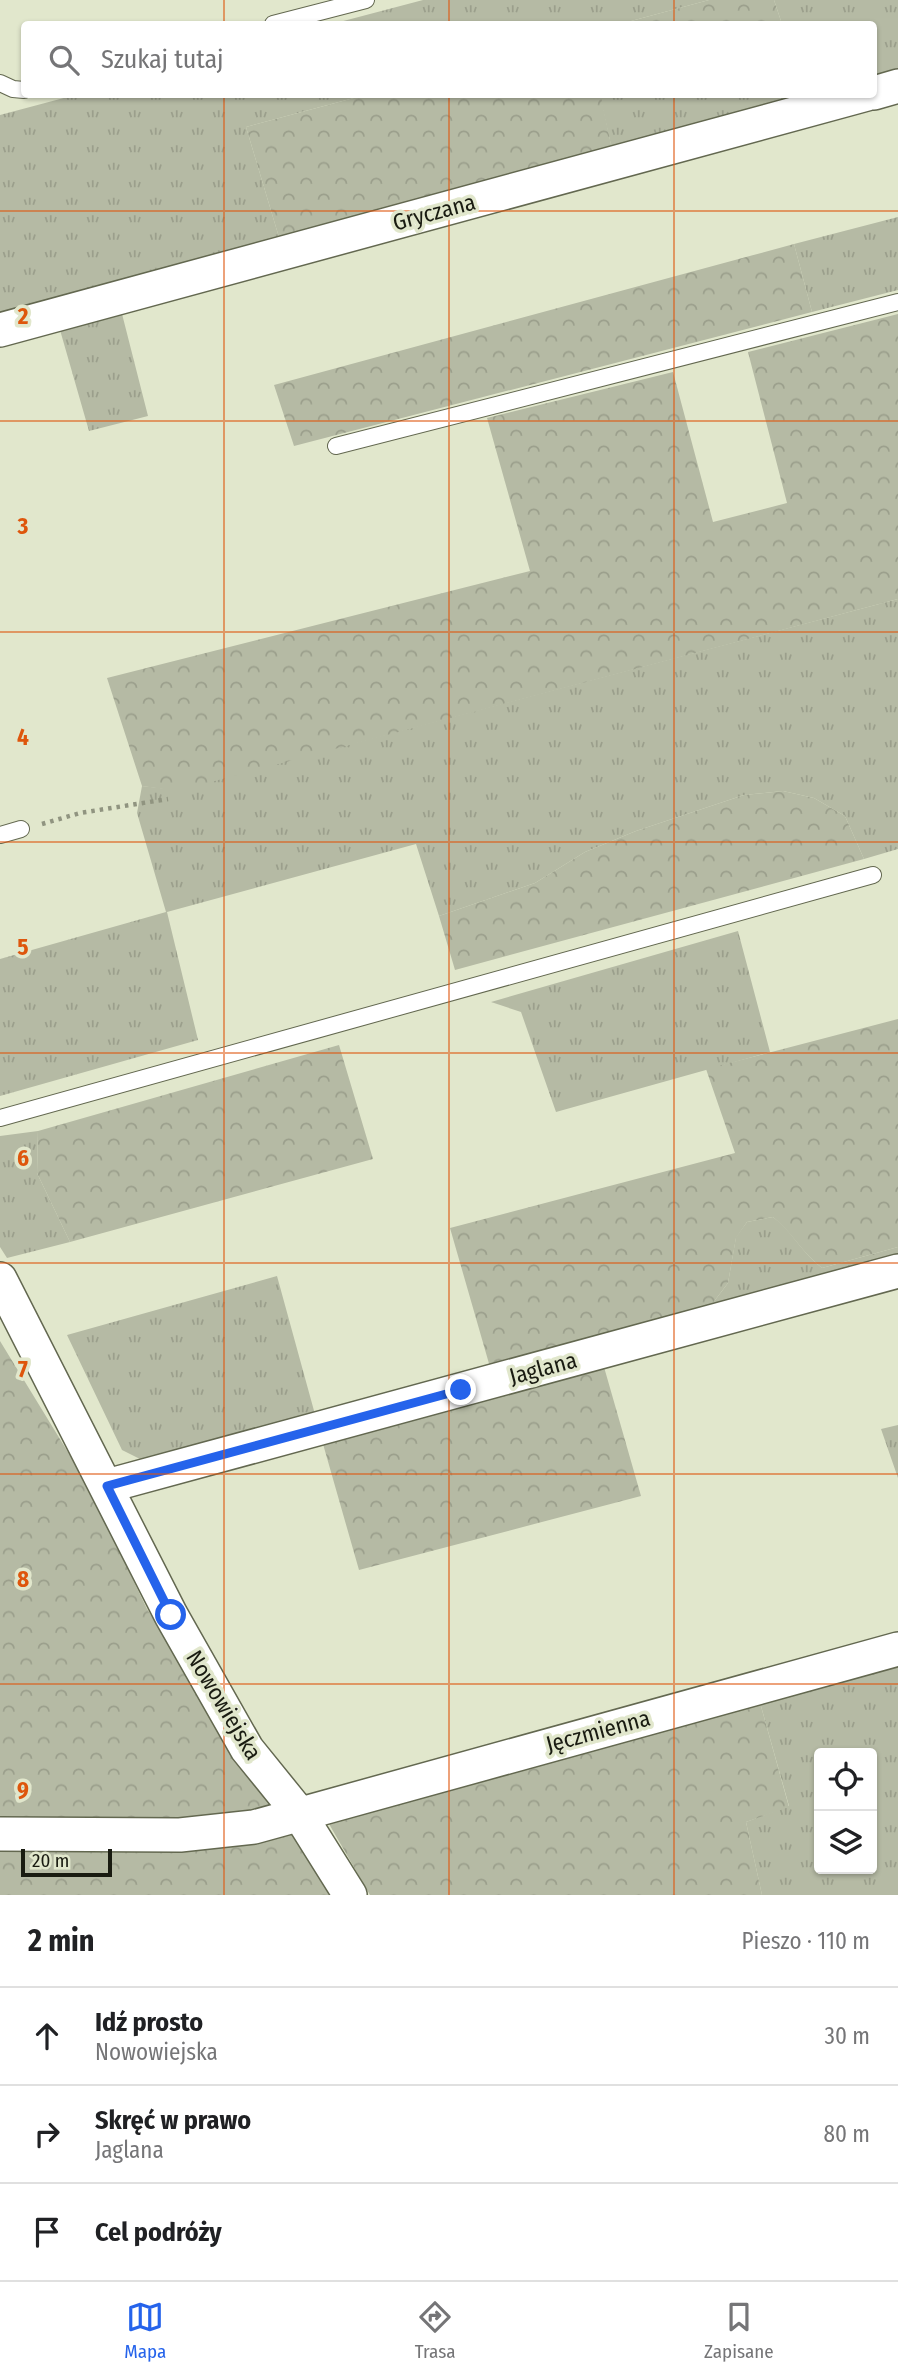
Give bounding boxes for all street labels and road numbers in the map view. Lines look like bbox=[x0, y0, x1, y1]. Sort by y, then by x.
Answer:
street label: Gryczana bbox=[389, 188, 479, 236]
street label: Jaglana bbox=[506, 1346, 580, 1390]
street label: Nowowiejska bbox=[180, 1645, 268, 1765]
street label: Jęczmienna bbox=[543, 1704, 653, 1758]

